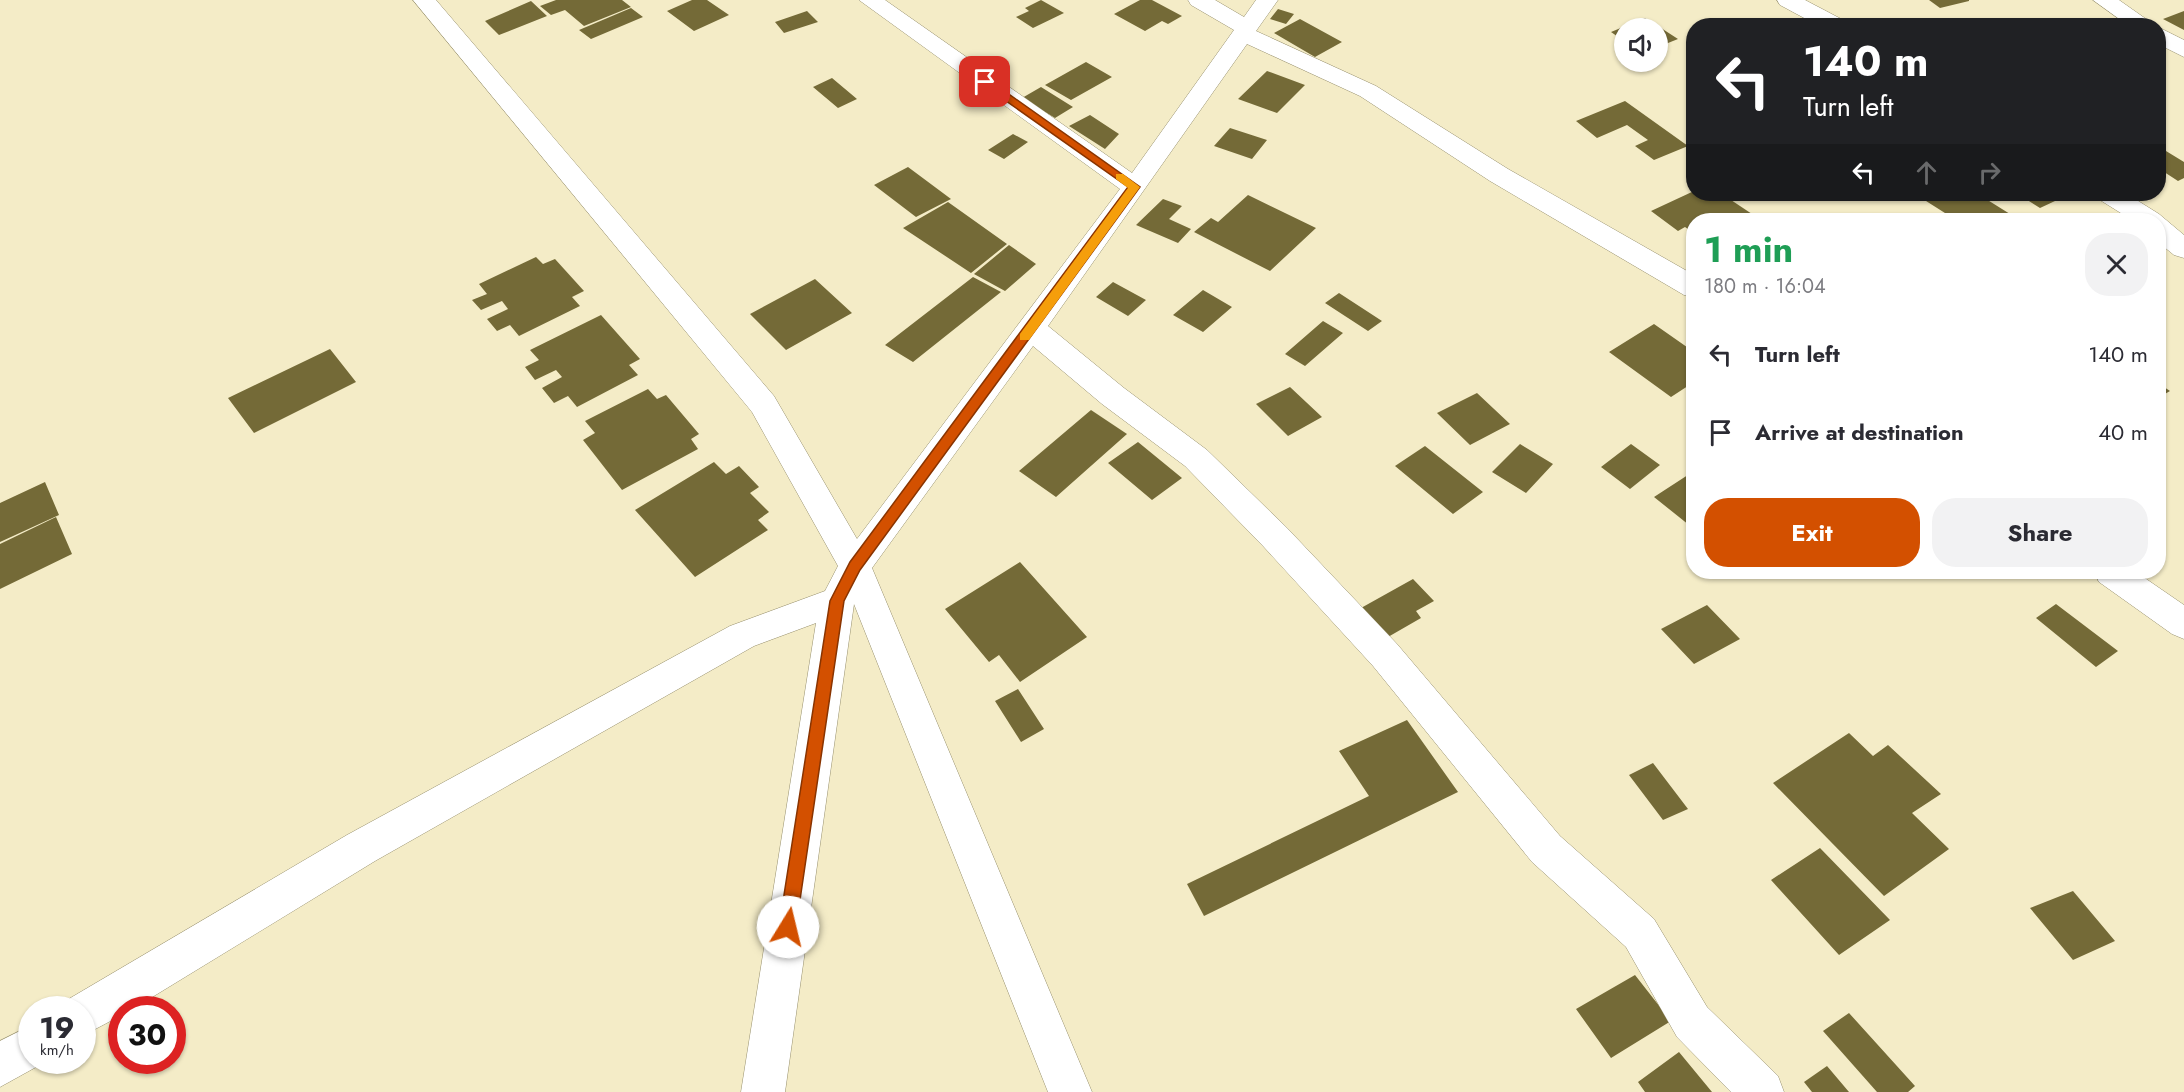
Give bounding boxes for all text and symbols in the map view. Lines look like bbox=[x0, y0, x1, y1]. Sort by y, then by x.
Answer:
map controls bbox=[1614, 18, 1668, 72]
button: sound bbox=[1614, 18, 1668, 72]
text: 140 m bbox=[1803, 31, 1929, 92]
icon: left bbox=[1704, 42, 1782, 120]
pin bbox=[959, 56, 1010, 107]
icon: arrive bbox=[968, 65, 1001, 98]
text: Turn left bbox=[1803, 87, 1893, 126]
icon: left bbox=[1847, 156, 1880, 189]
icon: ahead bbox=[1910, 156, 1943, 189]
icon: right bbox=[1973, 156, 2006, 189]
text: 1 min bbox=[1704, 223, 1793, 275]
button: close bbox=[2085, 233, 2148, 296]
text: 180 m · 16:04 bbox=[1704, 272, 1826, 301]
icon: left bbox=[1704, 338, 1737, 371]
text: Turn left bbox=[1755, 338, 1840, 370]
text: 140 m bbox=[2088, 338, 2148, 370]
icon: arrive bbox=[1704, 416, 1737, 449]
text: Arrive at destination bbox=[1755, 416, 1964, 448]
text: 40 m bbox=[2098, 416, 2148, 448]
button: Exit bbox=[1704, 498, 1920, 567]
button: Share bbox=[1932, 498, 2148, 567]
position arrow bbox=[756, 895, 820, 959]
speed limit sign: 30 bbox=[108, 996, 186, 1074]
text: 19 bbox=[39, 1006, 75, 1049]
text: km/h bbox=[40, 1039, 74, 1061]

